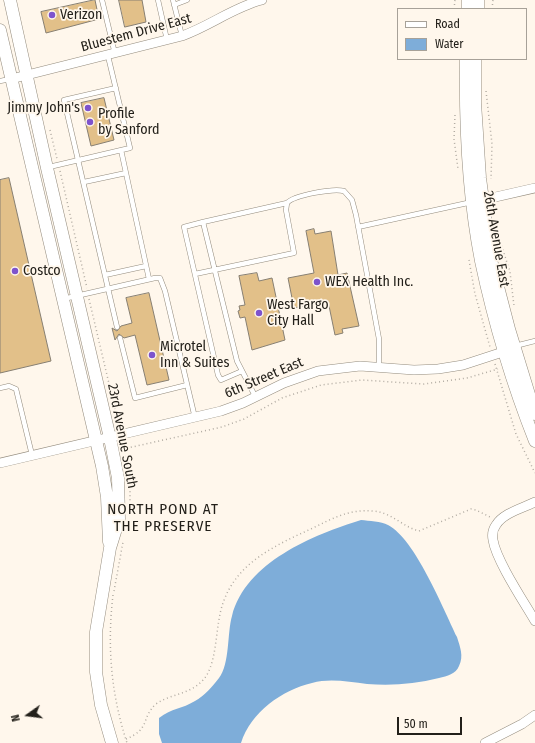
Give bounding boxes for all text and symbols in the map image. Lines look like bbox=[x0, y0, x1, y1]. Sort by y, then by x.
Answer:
place label: Verizon bbox=[60, 7, 102, 23]
legend bbox=[397, 8, 527, 60]
marker: Verizon bbox=[47, 10, 57, 20]
street label: Bluestem Drive East bbox=[79, 10, 193, 56]
text: Road bbox=[435, 17, 460, 31]
text: Water bbox=[435, 37, 463, 51]
place label: Jimmy John's bbox=[7, 100, 80, 116]
marker: Jimmy John's bbox=[83, 103, 93, 113]
place label: Profile by Sanford bbox=[98, 106, 160, 138]
marker: Profile by Sanford bbox=[85, 117, 95, 127]
street label: 26th Avenue East bbox=[479, 190, 513, 288]
place label: Costco bbox=[23, 263, 61, 279]
marker: Costco bbox=[10, 266, 20, 276]
place label: WEX Health Inc. bbox=[325, 274, 413, 290]
marker: WEX Health Inc. bbox=[312, 277, 322, 287]
place label: West Fargo City Hall bbox=[267, 297, 329, 330]
marker: West Fargo City Hall bbox=[254, 308, 264, 318]
place label: Microtel Inn & Suites bbox=[160, 339, 229, 372]
marker: Microtel Inn & Suites bbox=[147, 350, 157, 360]
street label: 6th Street East bbox=[222, 354, 306, 402]
street label: 23rd Avenue South bbox=[104, 382, 140, 490]
district label: NORTH POND AT THE PRESERVE bbox=[107, 501, 219, 536]
north arrow bbox=[8, 695, 48, 735]
scale bar bbox=[399, 709, 464, 735]
text: N bbox=[9, 713, 23, 723]
text: 50 m bbox=[404, 717, 428, 731]

